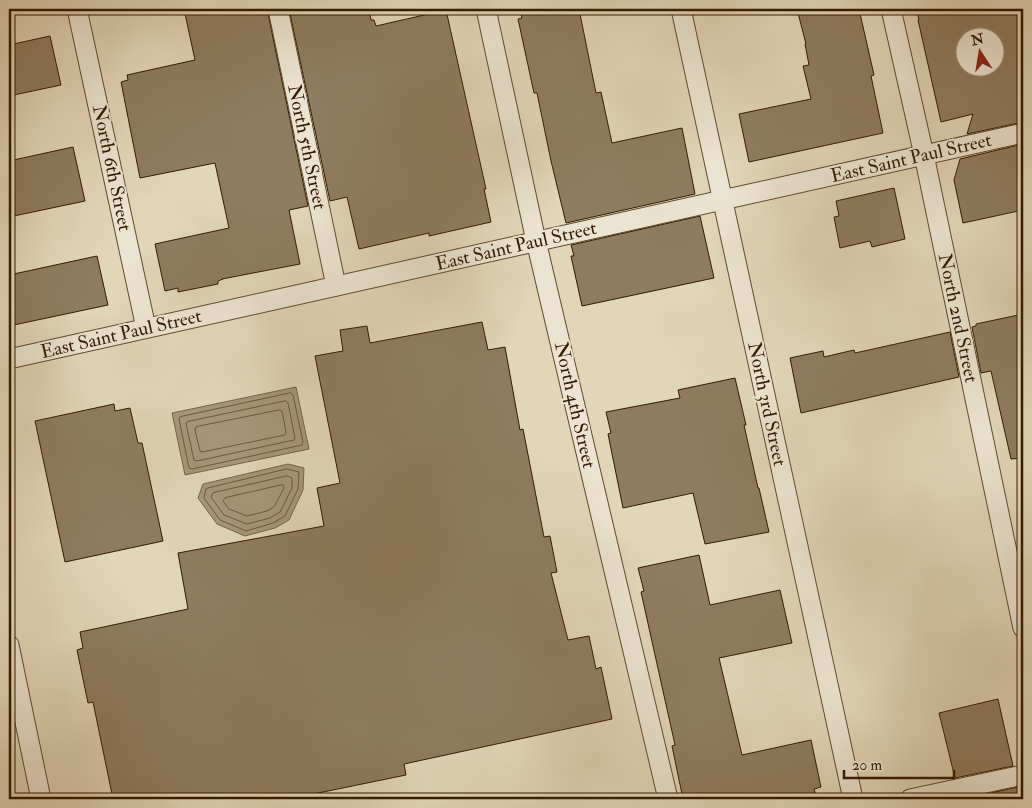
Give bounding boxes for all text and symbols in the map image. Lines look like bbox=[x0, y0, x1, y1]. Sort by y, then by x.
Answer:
north arrow bbox=[954, 28, 1004, 78]
text: N bbox=[969, 30, 986, 50]
street label: North 5th Street bbox=[282, 82, 332, 212]
street label: North 6th Street bbox=[87, 103, 137, 233]
street label: East Saint Paul Street bbox=[828, 128, 994, 188]
street label: East Saint Paul Street bbox=[433, 216, 599, 276]
street label: North 2nd Street bbox=[933, 251, 983, 385]
street label: East Saint Paul Street bbox=[38, 304, 204, 364]
street label: North 4th Street bbox=[549, 339, 601, 471]
street label: North 3rd Street bbox=[742, 340, 792, 468]
scale bar bbox=[844, 748, 954, 780]
text: 20 m bbox=[852, 756, 882, 775]

